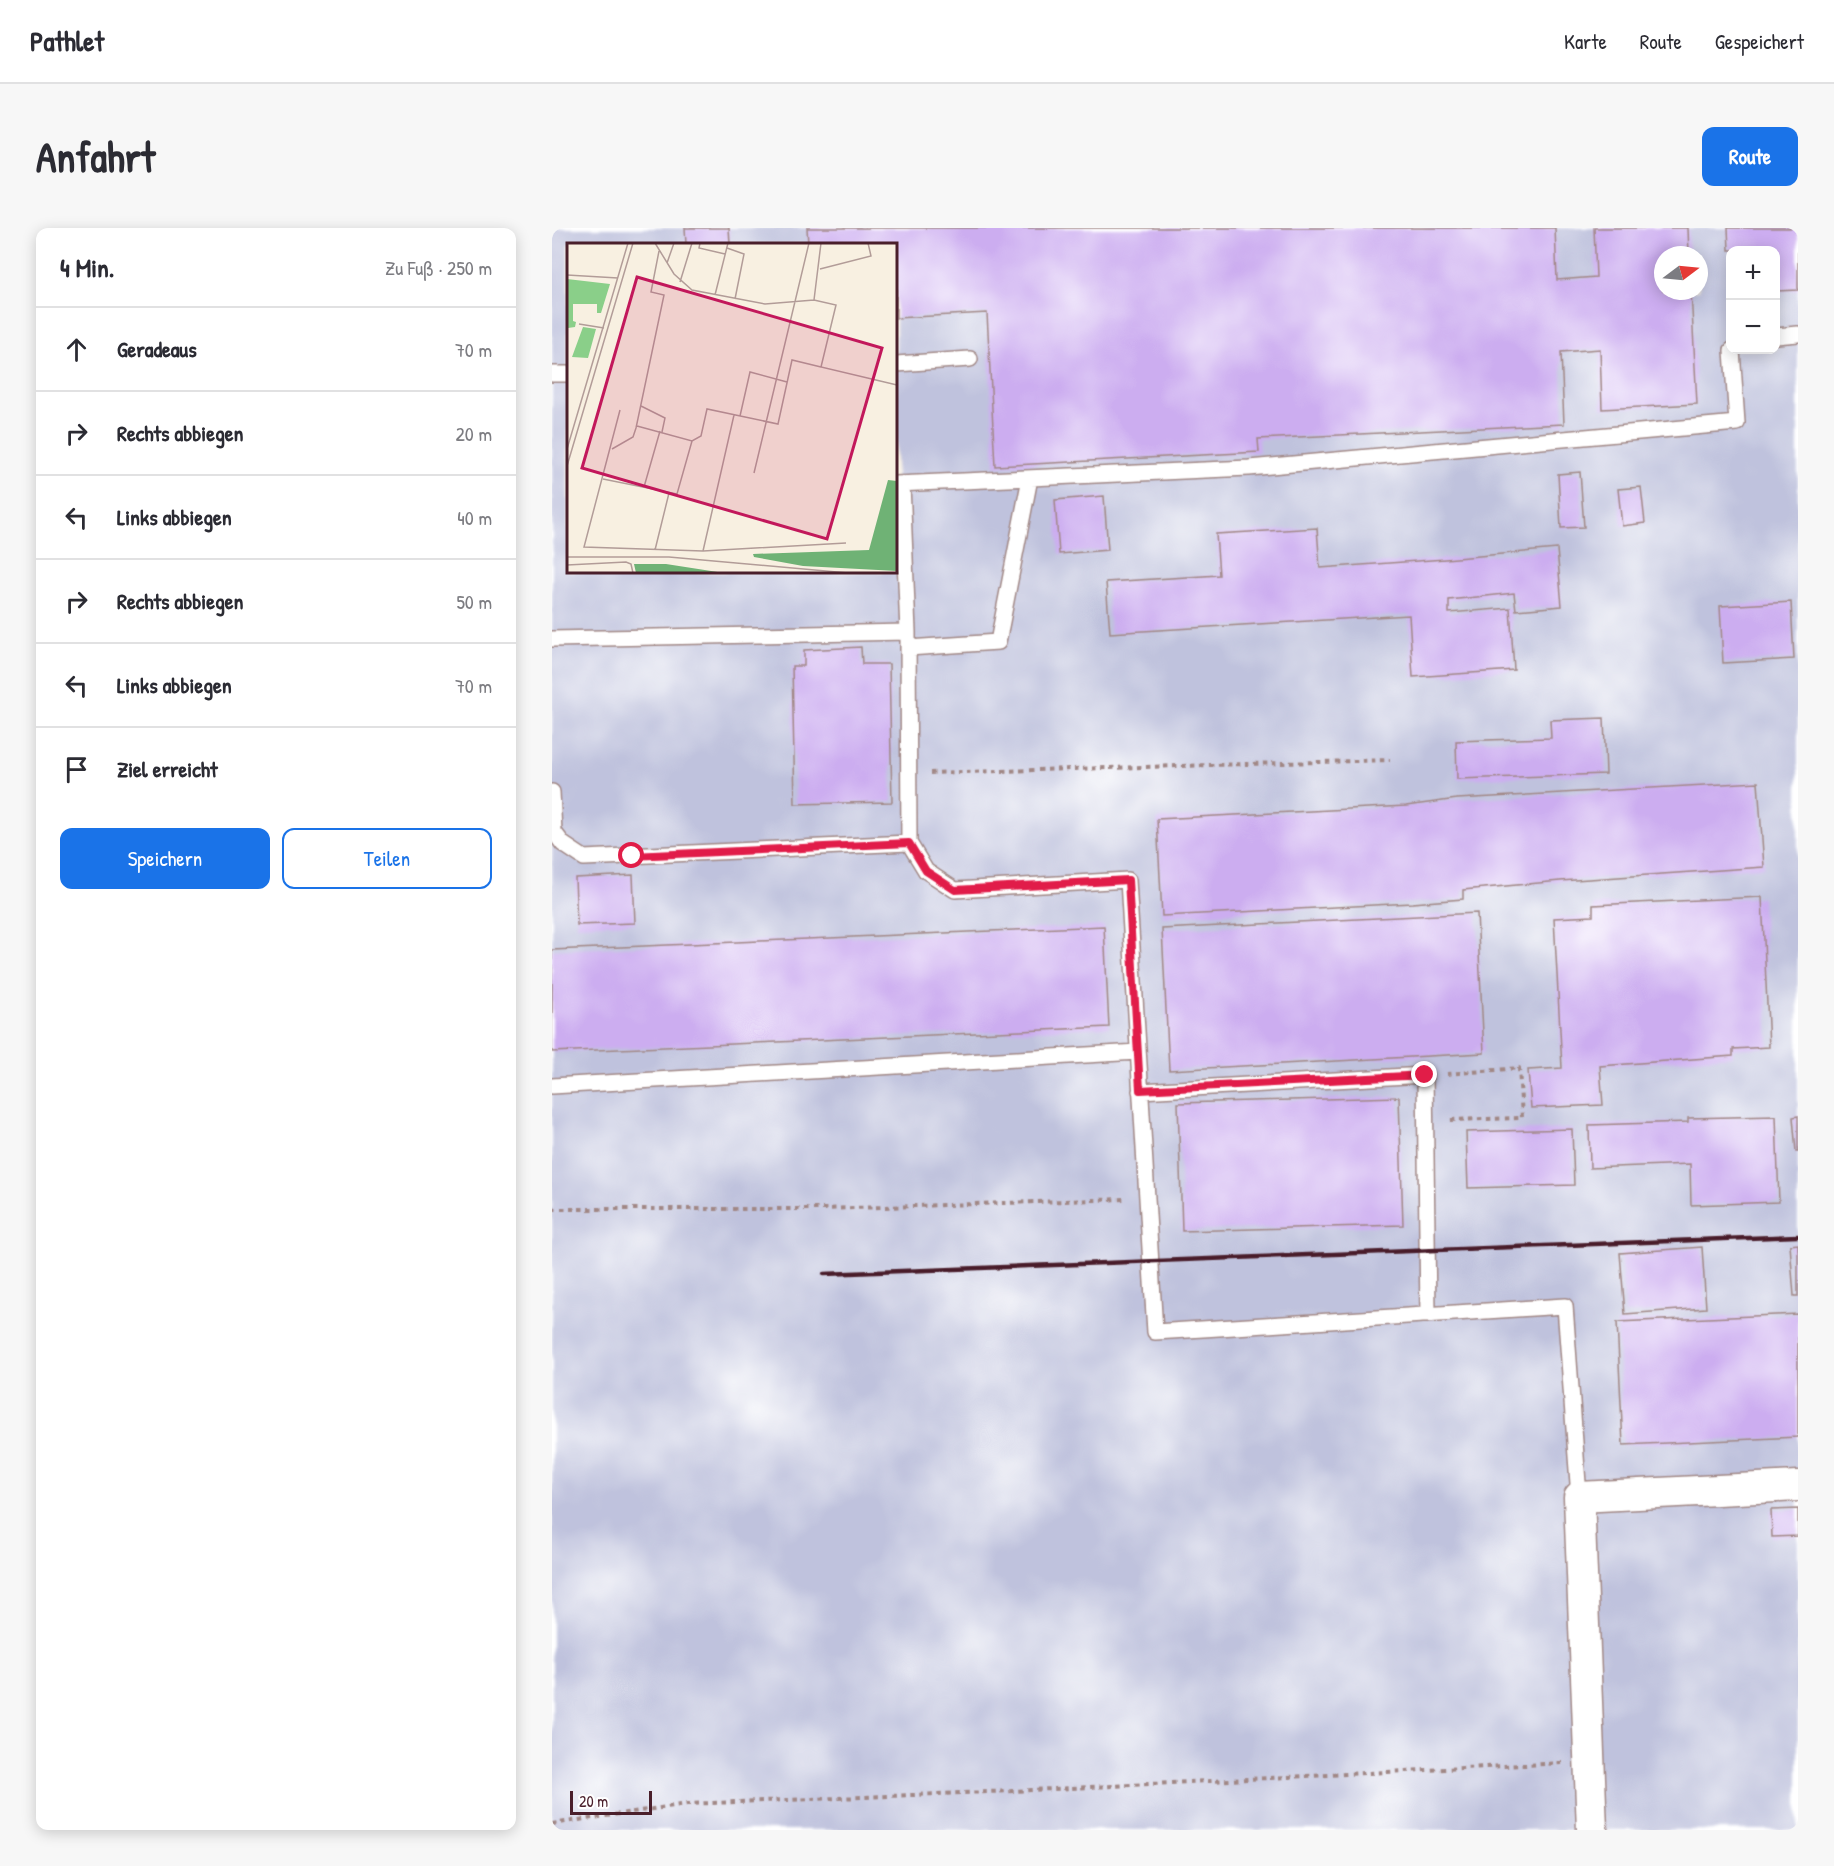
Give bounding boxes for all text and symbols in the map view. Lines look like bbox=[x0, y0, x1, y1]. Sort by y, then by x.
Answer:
text: Pathlet bbox=[30, 22, 104, 60]
text: Karte bbox=[1564, 27, 1607, 56]
text: Route bbox=[1640, 27, 1682, 56]
text: Gespeichert bbox=[1715, 27, 1804, 56]
button: Route bbox=[1702, 127, 1798, 186]
text: Anfahrt bbox=[36, 128, 155, 185]
inset map bbox=[567, 243, 897, 573]
north arrow bbox=[1654, 246, 1708, 300]
map controls bbox=[1726, 246, 1780, 354]
button: + bbox=[1726, 246, 1780, 300]
text: 4 Min. bbox=[60, 250, 114, 285]
text: Zu Fuß · 250 m bbox=[385, 254, 492, 281]
button: − bbox=[1726, 300, 1780, 354]
icon: ahead bbox=[60, 333, 93, 366]
text: Geradeaus bbox=[117, 334, 197, 364]
text: 70 m bbox=[455, 336, 492, 363]
icon: right bbox=[60, 417, 93, 450]
text: Rechts abbiegen bbox=[117, 418, 244, 448]
text: 20 m bbox=[455, 420, 492, 447]
icon: left bbox=[60, 501, 93, 534]
text: Links abbiegen bbox=[117, 502, 232, 532]
text: 40 m bbox=[457, 504, 492, 531]
icon: right bbox=[60, 585, 93, 618]
text: Rechts abbiegen bbox=[117, 586, 244, 616]
text: 50 m bbox=[456, 588, 492, 615]
icon: left bbox=[60, 669, 93, 702]
text: Links abbiegen bbox=[117, 670, 232, 700]
text: 70 m bbox=[455, 672, 492, 699]
icon: arrive bbox=[60, 753, 93, 786]
text: Ziel erreicht bbox=[117, 754, 217, 784]
button: Speichern bbox=[60, 828, 270, 889]
button: Teilen bbox=[282, 828, 492, 889]
route start bbox=[618, 842, 644, 868]
route end bbox=[1411, 1061, 1437, 1087]
scale bar bbox=[570, 1788, 652, 1816]
text: 20 m bbox=[579, 1790, 608, 1812]

